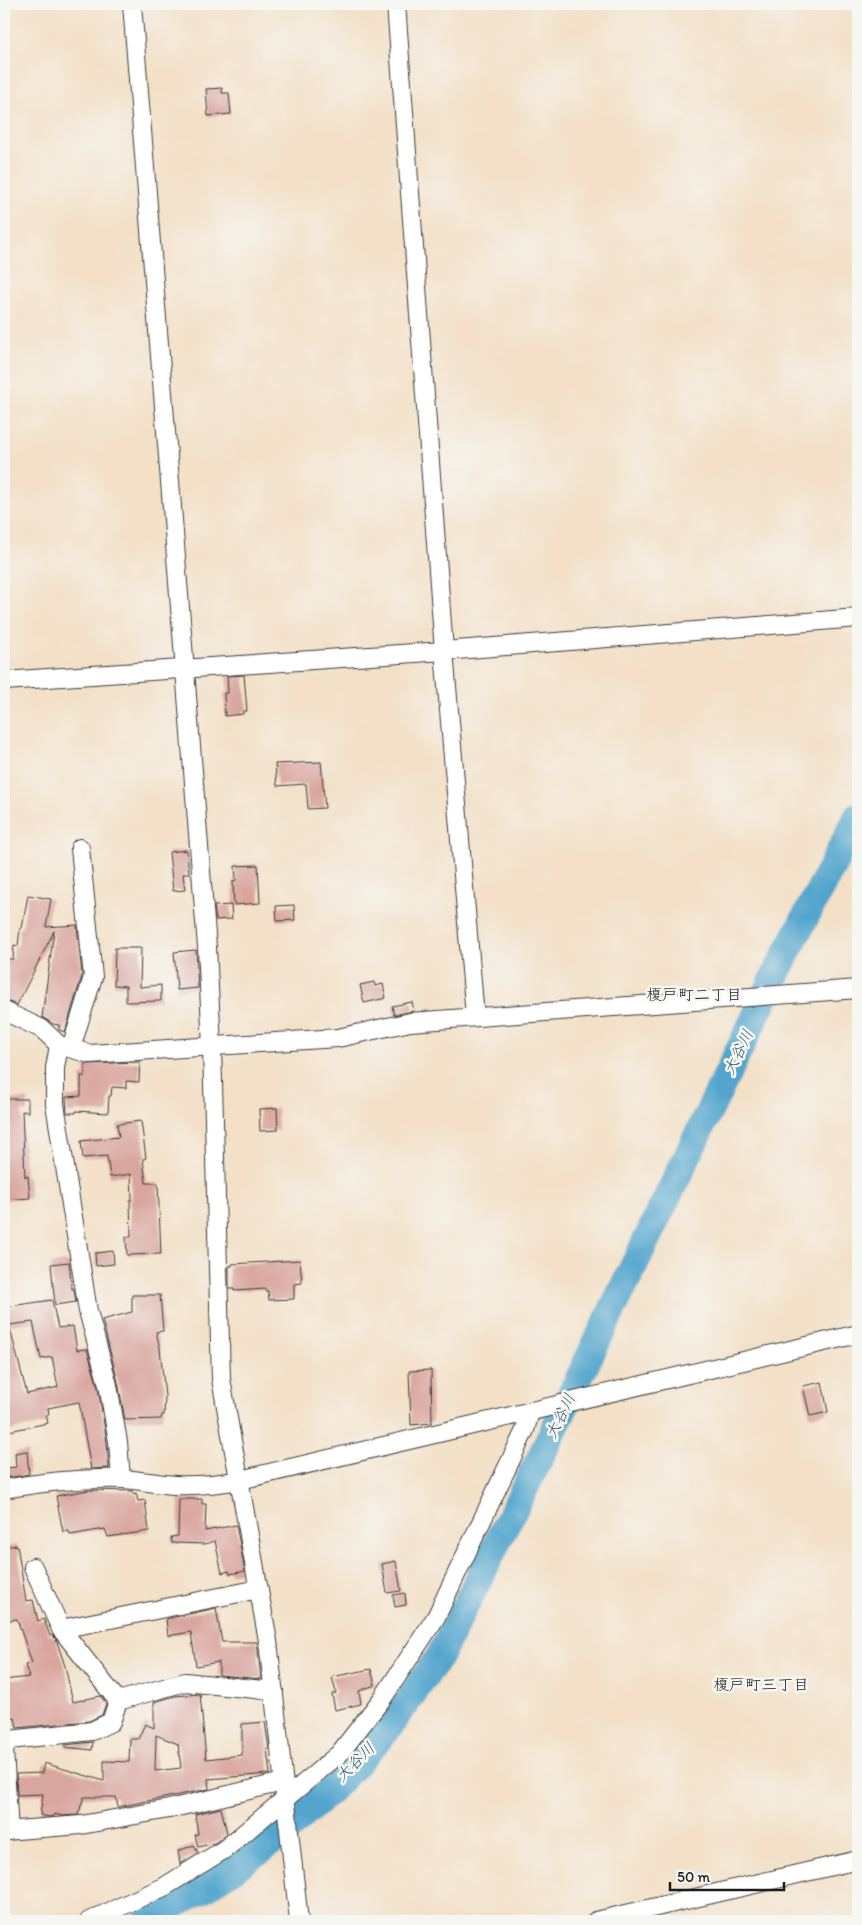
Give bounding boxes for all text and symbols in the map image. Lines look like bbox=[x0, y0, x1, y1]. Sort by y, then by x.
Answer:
district label: 榎戸町二丁目 bbox=[646, 985, 742, 1004]
water label: 大谷川 bbox=[719, 1026, 757, 1078]
water label: 大谷川 bbox=[541, 1390, 579, 1442]
district label: 榎戸町三丁目 bbox=[713, 1675, 809, 1694]
water label: 大谷川 bbox=[331, 1738, 379, 1786]
scale bar bbox=[670, 1860, 783, 1892]
text: 50 m bbox=[677, 1868, 710, 1886]

